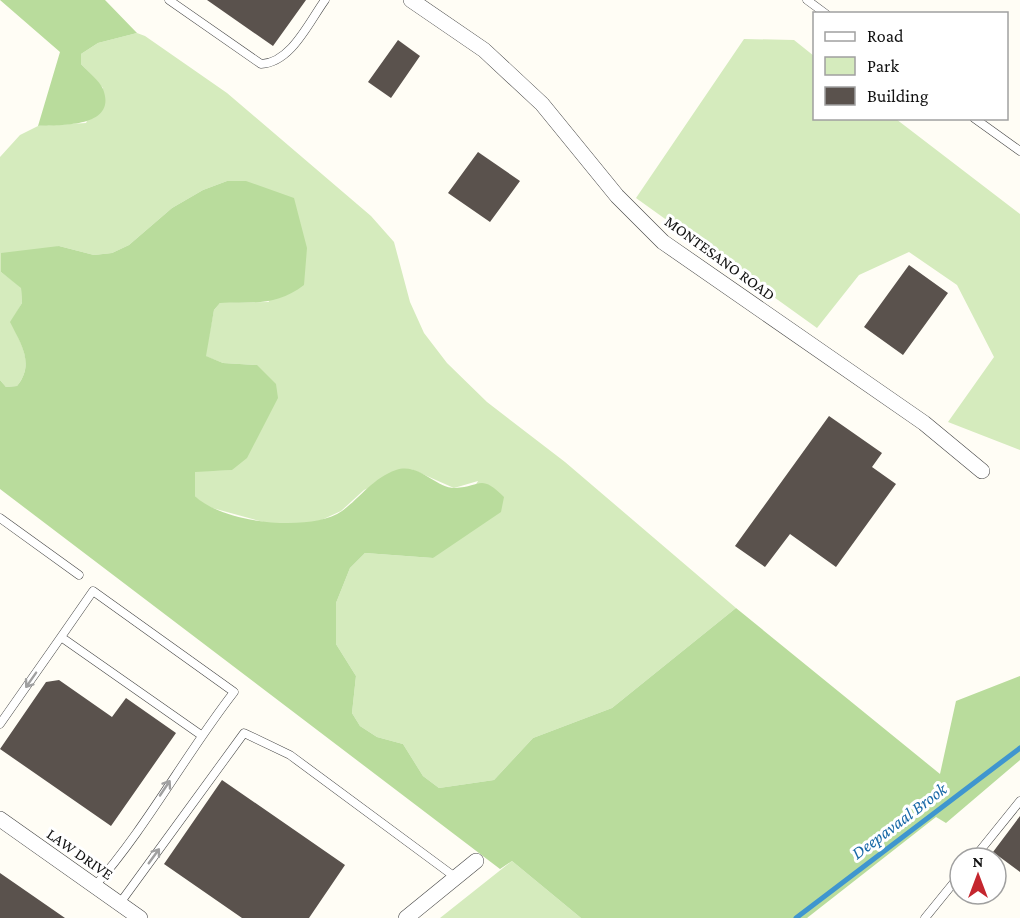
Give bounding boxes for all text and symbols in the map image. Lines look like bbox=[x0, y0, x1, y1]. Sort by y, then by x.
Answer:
legend bbox=[813, 12, 1008, 120]
text: Road bbox=[867, 26, 904, 46]
text: Park bbox=[867, 56, 899, 76]
text: Building bbox=[867, 86, 929, 106]
street label: MONTESANO ROAD bbox=[662, 212, 778, 304]
one-way arrow bbox=[25, 672, 37, 688]
water label: Deepavaal Brook bbox=[847, 778, 951, 863]
one-way arrow bbox=[159, 781, 171, 797]
street label: LAW DRIVE bbox=[44, 825, 117, 883]
north arrow bbox=[948, 846, 1008, 906]
one-way arrow bbox=[148, 848, 160, 864]
text: N bbox=[973, 853, 984, 870]

